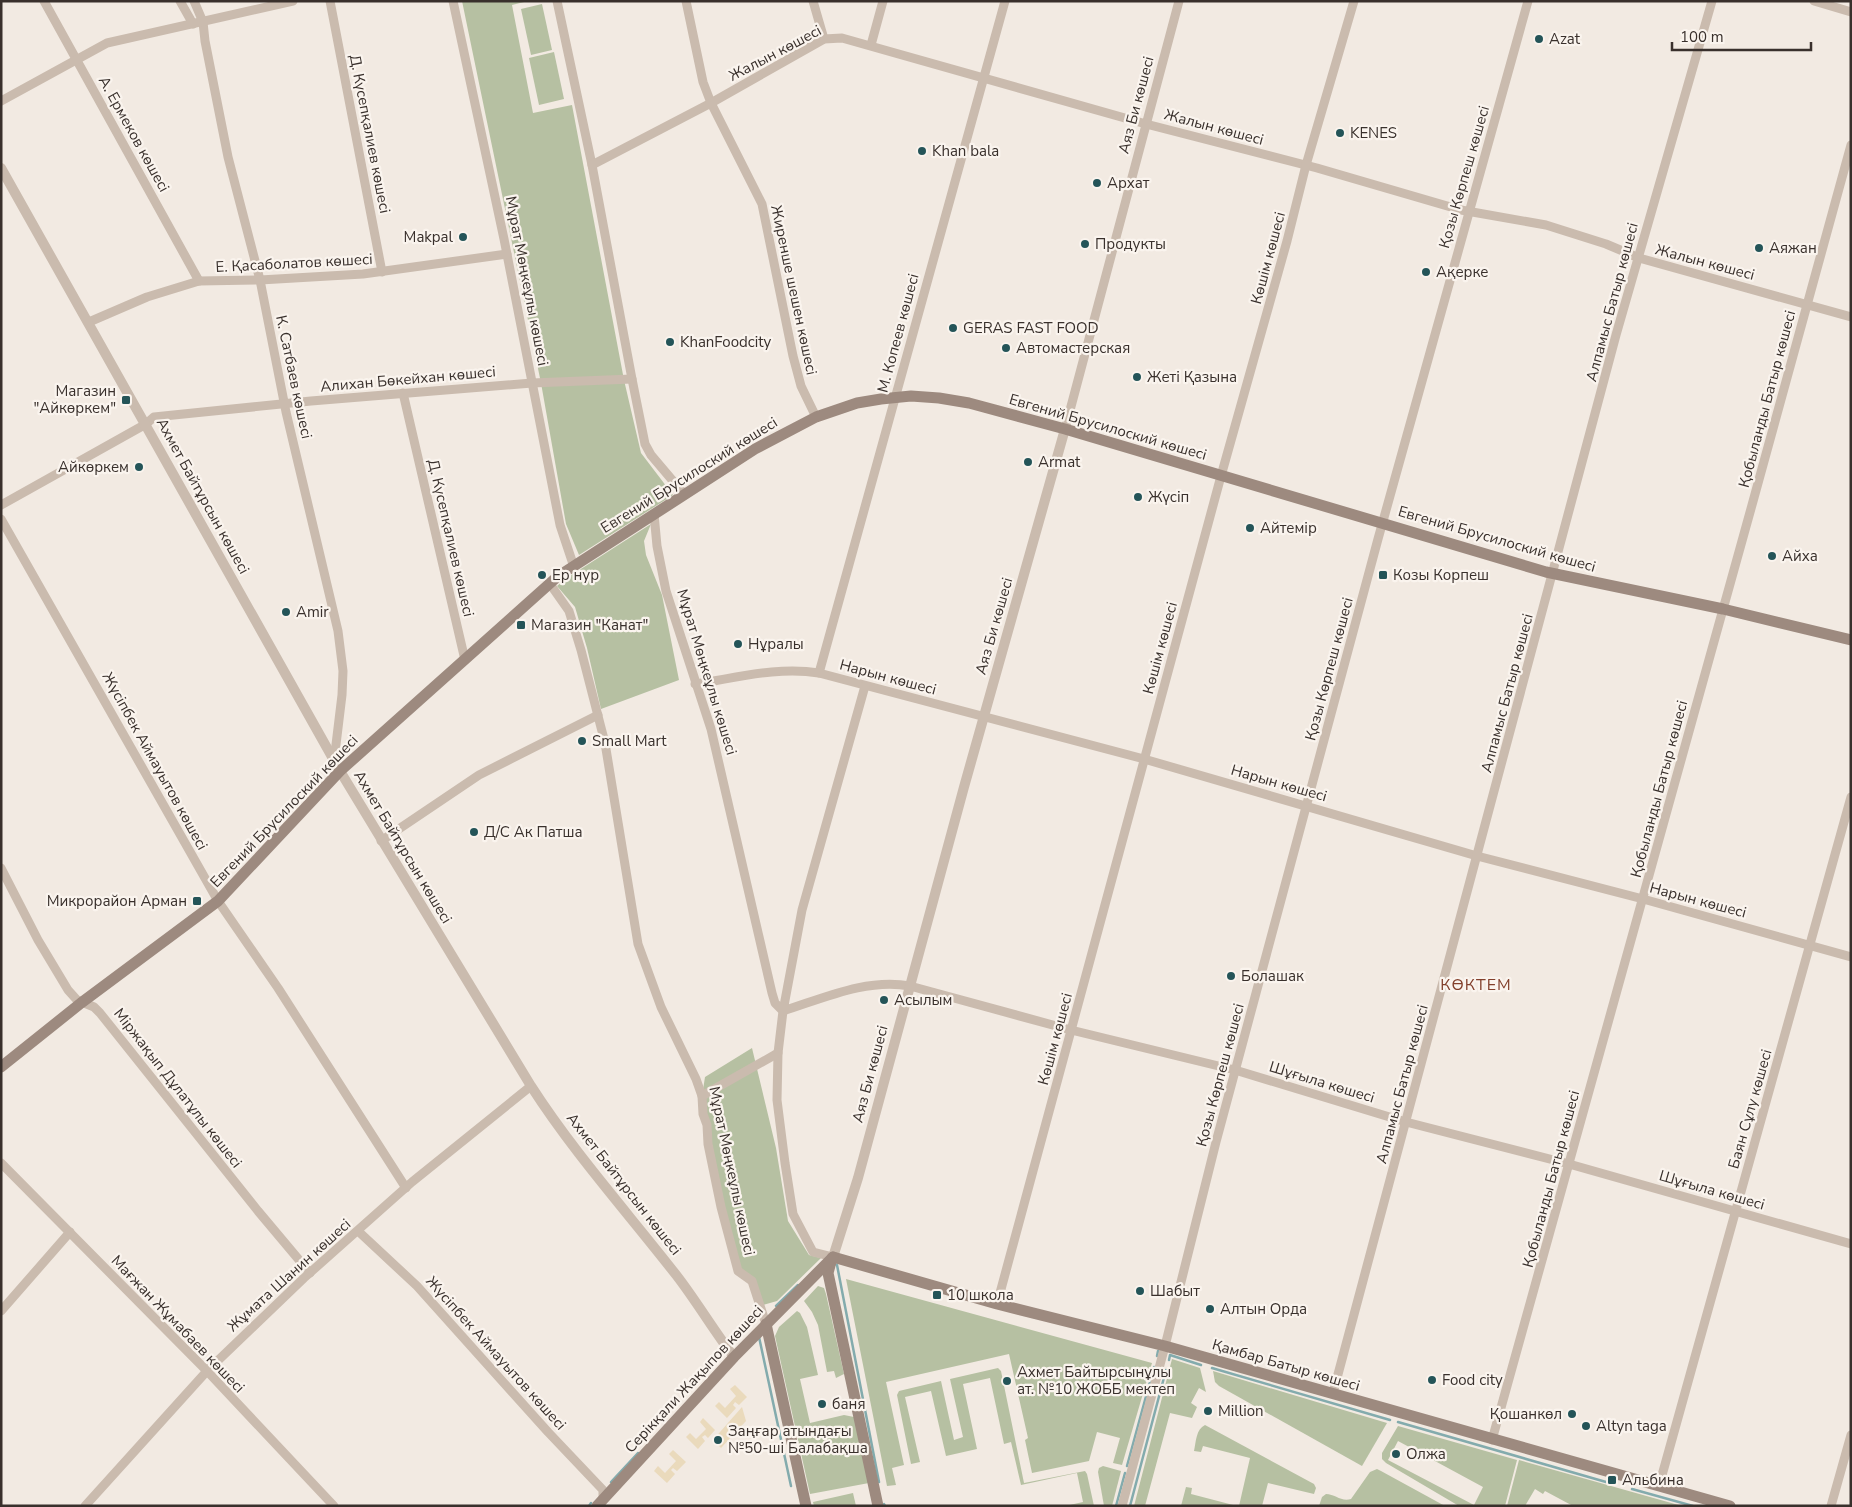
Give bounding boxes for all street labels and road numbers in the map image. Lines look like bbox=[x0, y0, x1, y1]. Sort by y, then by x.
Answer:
street label: Жалын көшесі bbox=[725, 20, 825, 86]
street label: Д. Күсепқалиев көшесі bbox=[345, 53, 395, 215]
street label: Аяз Би көшесі bbox=[1113, 54, 1159, 156]
street label: А. Ермеков көшесі bbox=[94, 72, 174, 196]
street label: Қозы Көрпеш көшесі bbox=[1434, 103, 1494, 251]
street label: Жалын көшесі bbox=[1162, 104, 1266, 150]
street label: Мұрат Мөңкеұлы көшесі bbox=[501, 194, 553, 368]
street label: Жиренше шешен көшесі bbox=[766, 203, 822, 377]
street label: Көшім көшесі bbox=[1246, 210, 1290, 306]
street label: Алпамыс Батыр көшесі bbox=[1581, 220, 1643, 384]
street label: Жалын көшесі bbox=[1653, 239, 1757, 285]
street label: Е. Қасаболатов көшесі bbox=[215, 249, 373, 277]
street label: М. Копеев көшесі bbox=[872, 271, 924, 395]
street label: Қобыланды Батыр көшесі bbox=[1734, 308, 1800, 490]
street label: К. Сатбаев көшесі bbox=[271, 313, 317, 441]
street label: Алихан Бөкейхан көшесі bbox=[319, 361, 497, 397]
street label: Евгений Брусилоский көшесі bbox=[1007, 389, 1209, 465]
street label: Евгений Брусилоский көшесі bbox=[597, 412, 781, 538]
street label: Ахмет Байтұрсын көшесі bbox=[152, 415, 254, 577]
street label: Д. Күсепқалиев көшесі bbox=[423, 457, 479, 619]
street label: Евгений Брусилоский көшесі bbox=[1396, 501, 1598, 577]
street label: Аяз Би көшесі bbox=[971, 575, 1017, 677]
street label: Мұрат Мөңкеұлы көшесі bbox=[672, 587, 742, 757]
street label: Қозы Көрпеш көшесі bbox=[1300, 595, 1358, 743]
street label: Көшім көшесі bbox=[1138, 600, 1182, 696]
street label: Алпамыс Батыр көшесі bbox=[1476, 611, 1538, 775]
street label: Нарын көшесі bbox=[837, 654, 939, 700]
street label: Жүсіпбек Аймауытов көшесі bbox=[98, 668, 212, 854]
street label: Қобыланды Батыр көшесі bbox=[1626, 698, 1692, 880]
street label: Евгений Брусилоский көшесі bbox=[206, 730, 362, 892]
street label: Нарын көшесі bbox=[1229, 760, 1329, 806]
street label: Ахмет Байтұрсын көшесі bbox=[349, 767, 457, 927]
street label: Нарын көшесі bbox=[1647, 877, 1749, 923]
street label: Көшім көшесі bbox=[1033, 991, 1077, 1087]
street label: Қозы Көрпеш көшесі bbox=[1191, 1001, 1249, 1149]
street label: Алпамыс Батыр көшесі bbox=[1371, 1002, 1433, 1166]
street label: Міржақып Дұлатұлы көшесі bbox=[109, 1004, 247, 1172]
street label: Аяз Би көшесі bbox=[847, 1023, 893, 1125]
street label: Баян Сұлу көшесі bbox=[1723, 1047, 1777, 1171]
street label: Шұғыла көшесі bbox=[1267, 1056, 1377, 1108]
street label: Мұрат Мөңкеұлы көшесі bbox=[704, 1085, 760, 1257]
street label: Қобыланды Батыр көшесі bbox=[1518, 1088, 1584, 1270]
street label: Ахмет Байтұрсын көшесі bbox=[562, 1109, 686, 1259]
street label: Шұғыла көшесі bbox=[1657, 1165, 1767, 1215]
street label: Жұмата Шанин көшесі bbox=[223, 1214, 355, 1336]
street label: Мағжан Жұмабаев көшесі bbox=[107, 1251, 249, 1397]
street label: Жүсіпбек Аймауытов көшесі bbox=[421, 1272, 571, 1434]
street label: Серікқали Жақыпов көшесі bbox=[620, 1301, 768, 1457]
street label: Қамбар Батыр көшесі bbox=[1210, 1334, 1362, 1396]

